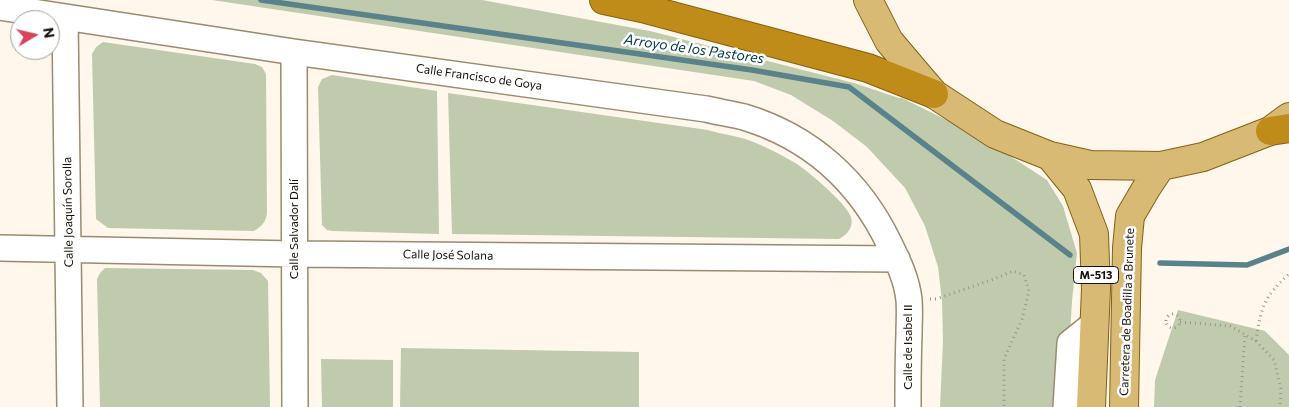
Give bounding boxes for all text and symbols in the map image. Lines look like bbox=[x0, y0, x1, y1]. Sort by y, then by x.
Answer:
north arrow bbox=[10, 10, 60, 60]
text: N bbox=[40, 26, 59, 39]
water label: Arroyo de los Pastores bbox=[623, 31, 765, 67]
street label: Calle Francisco de Goya bbox=[415, 61, 543, 93]
street label: Calle Joaquín Sorolla bbox=[60, 157, 76, 267]
street label: Calle Salvador Dalí bbox=[287, 179, 301, 279]
street label: Carretera de Boadilla a Brunete bbox=[1117, 228, 1137, 396]
street label: Calle José Solana bbox=[403, 247, 493, 263]
road number: M-513 bbox=[1074, 266, 1118, 284]
street label: Calle de Isabel II bbox=[901, 304, 915, 390]

